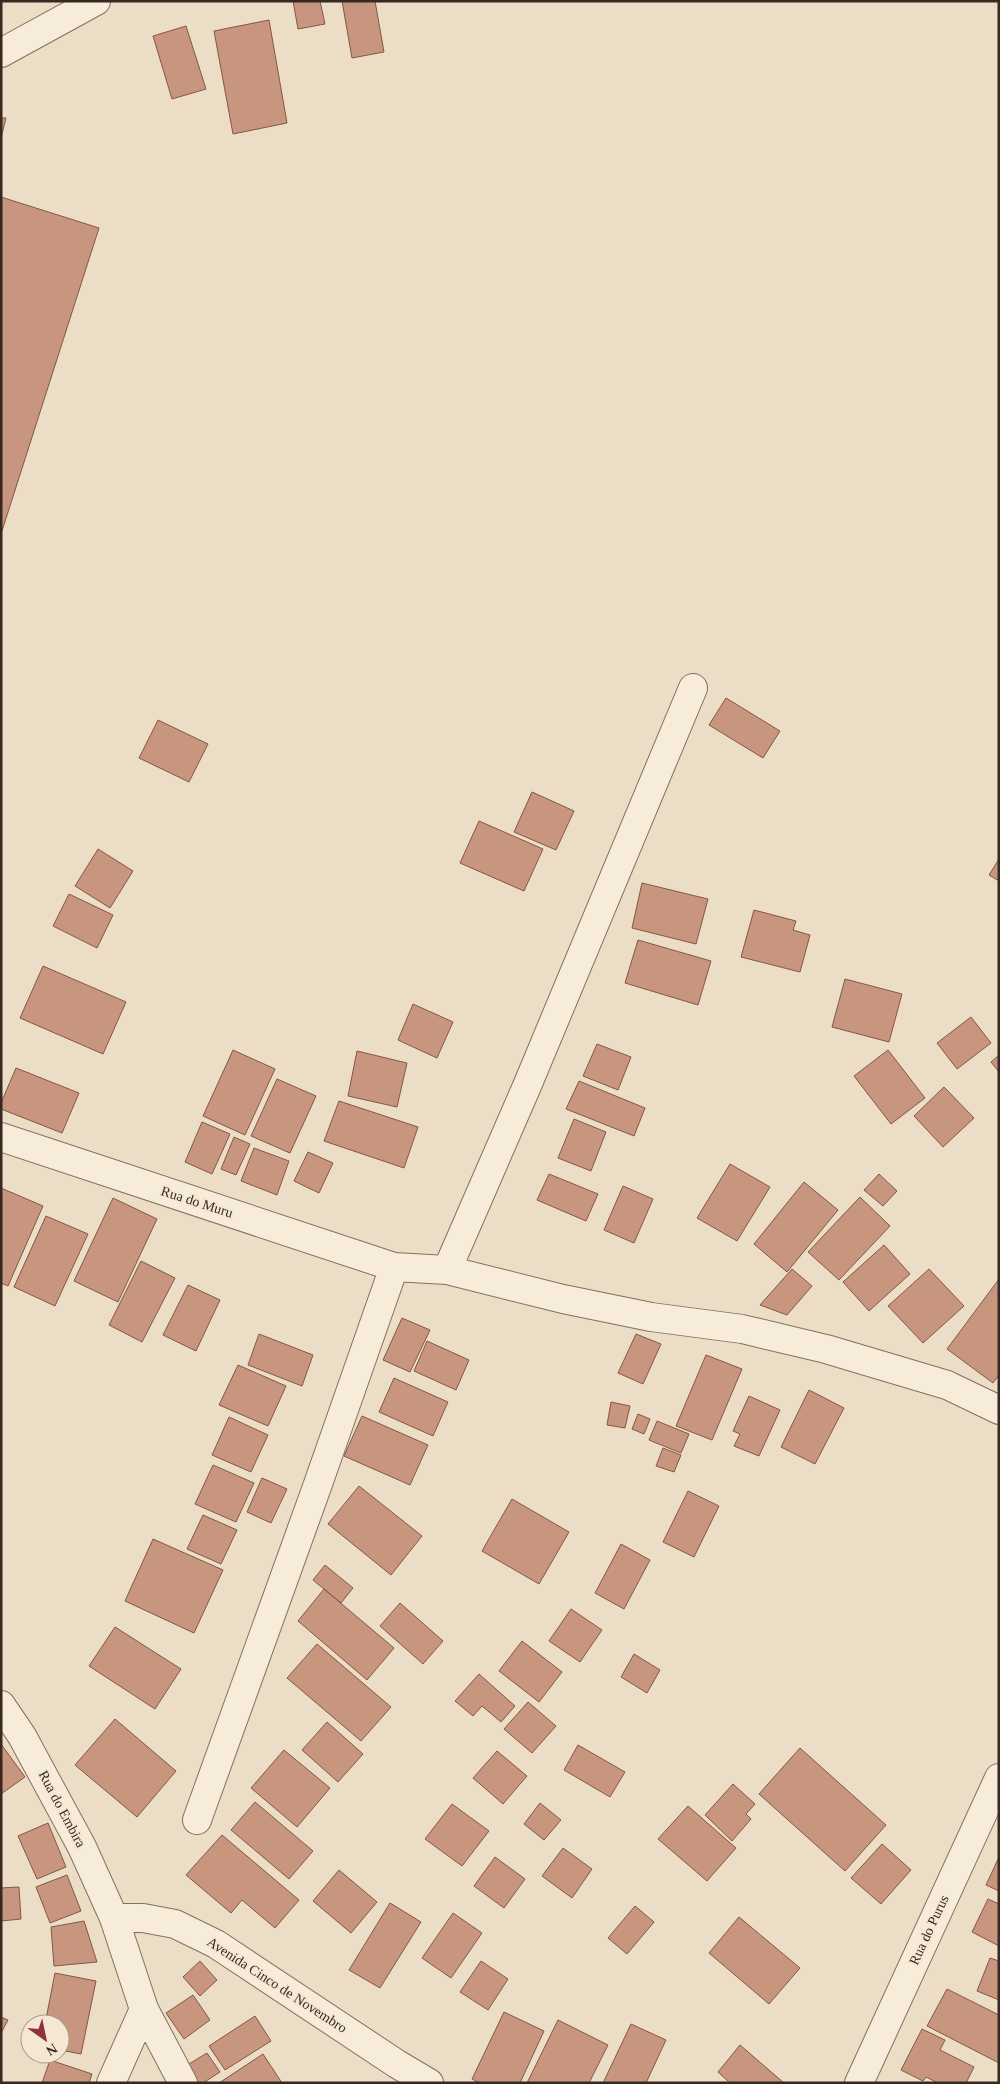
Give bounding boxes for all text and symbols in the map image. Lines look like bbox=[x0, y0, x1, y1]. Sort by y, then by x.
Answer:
street label: Rua do Muru bbox=[159, 1183, 235, 1221]
street label: Rua do Embira bbox=[35, 1768, 89, 1851]
street label: Rua do Purus bbox=[906, 1893, 952, 1967]
street label: Avenida Cinco de Novembro bbox=[204, 1934, 350, 2036]
north arrow bbox=[20, 2014, 70, 2064]
text: N bbox=[43, 2040, 60, 2059]

